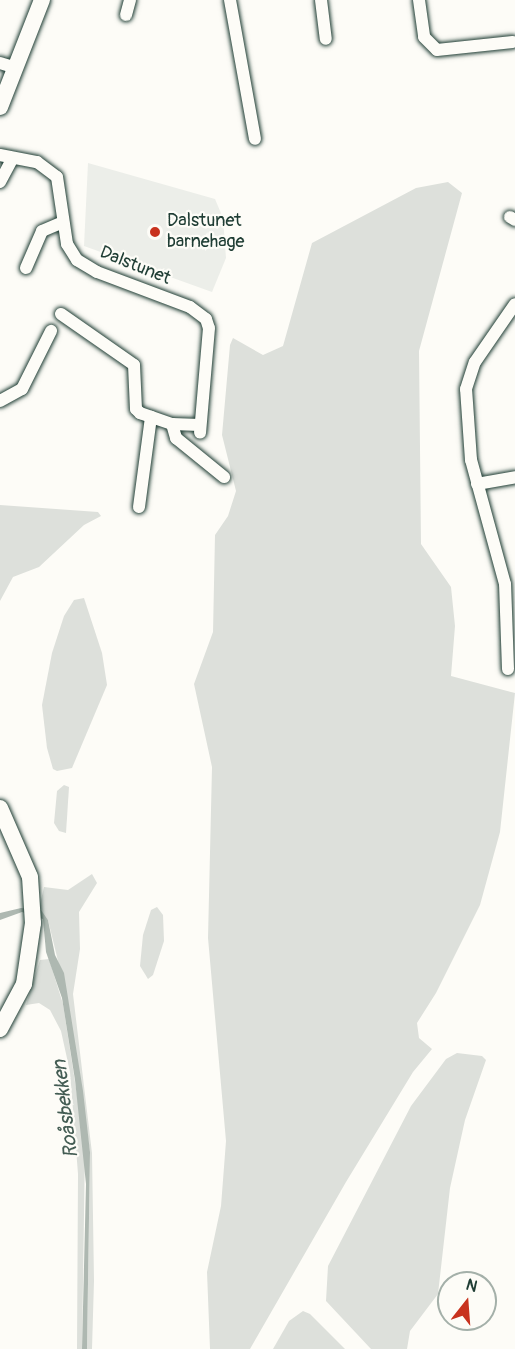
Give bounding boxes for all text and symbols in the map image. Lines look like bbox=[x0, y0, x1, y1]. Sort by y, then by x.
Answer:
place label: Dalstunet barnehage bbox=[167, 211, 244, 254]
marker: Dalstunet barnehage bbox=[148, 225, 162, 239]
street label: Dalstunet bbox=[96, 242, 174, 290]
water label: Roåsbekken bbox=[47, 1059, 83, 1159]
north arrow bbox=[437, 1271, 497, 1331]
text: N bbox=[464, 1275, 480, 1297]

